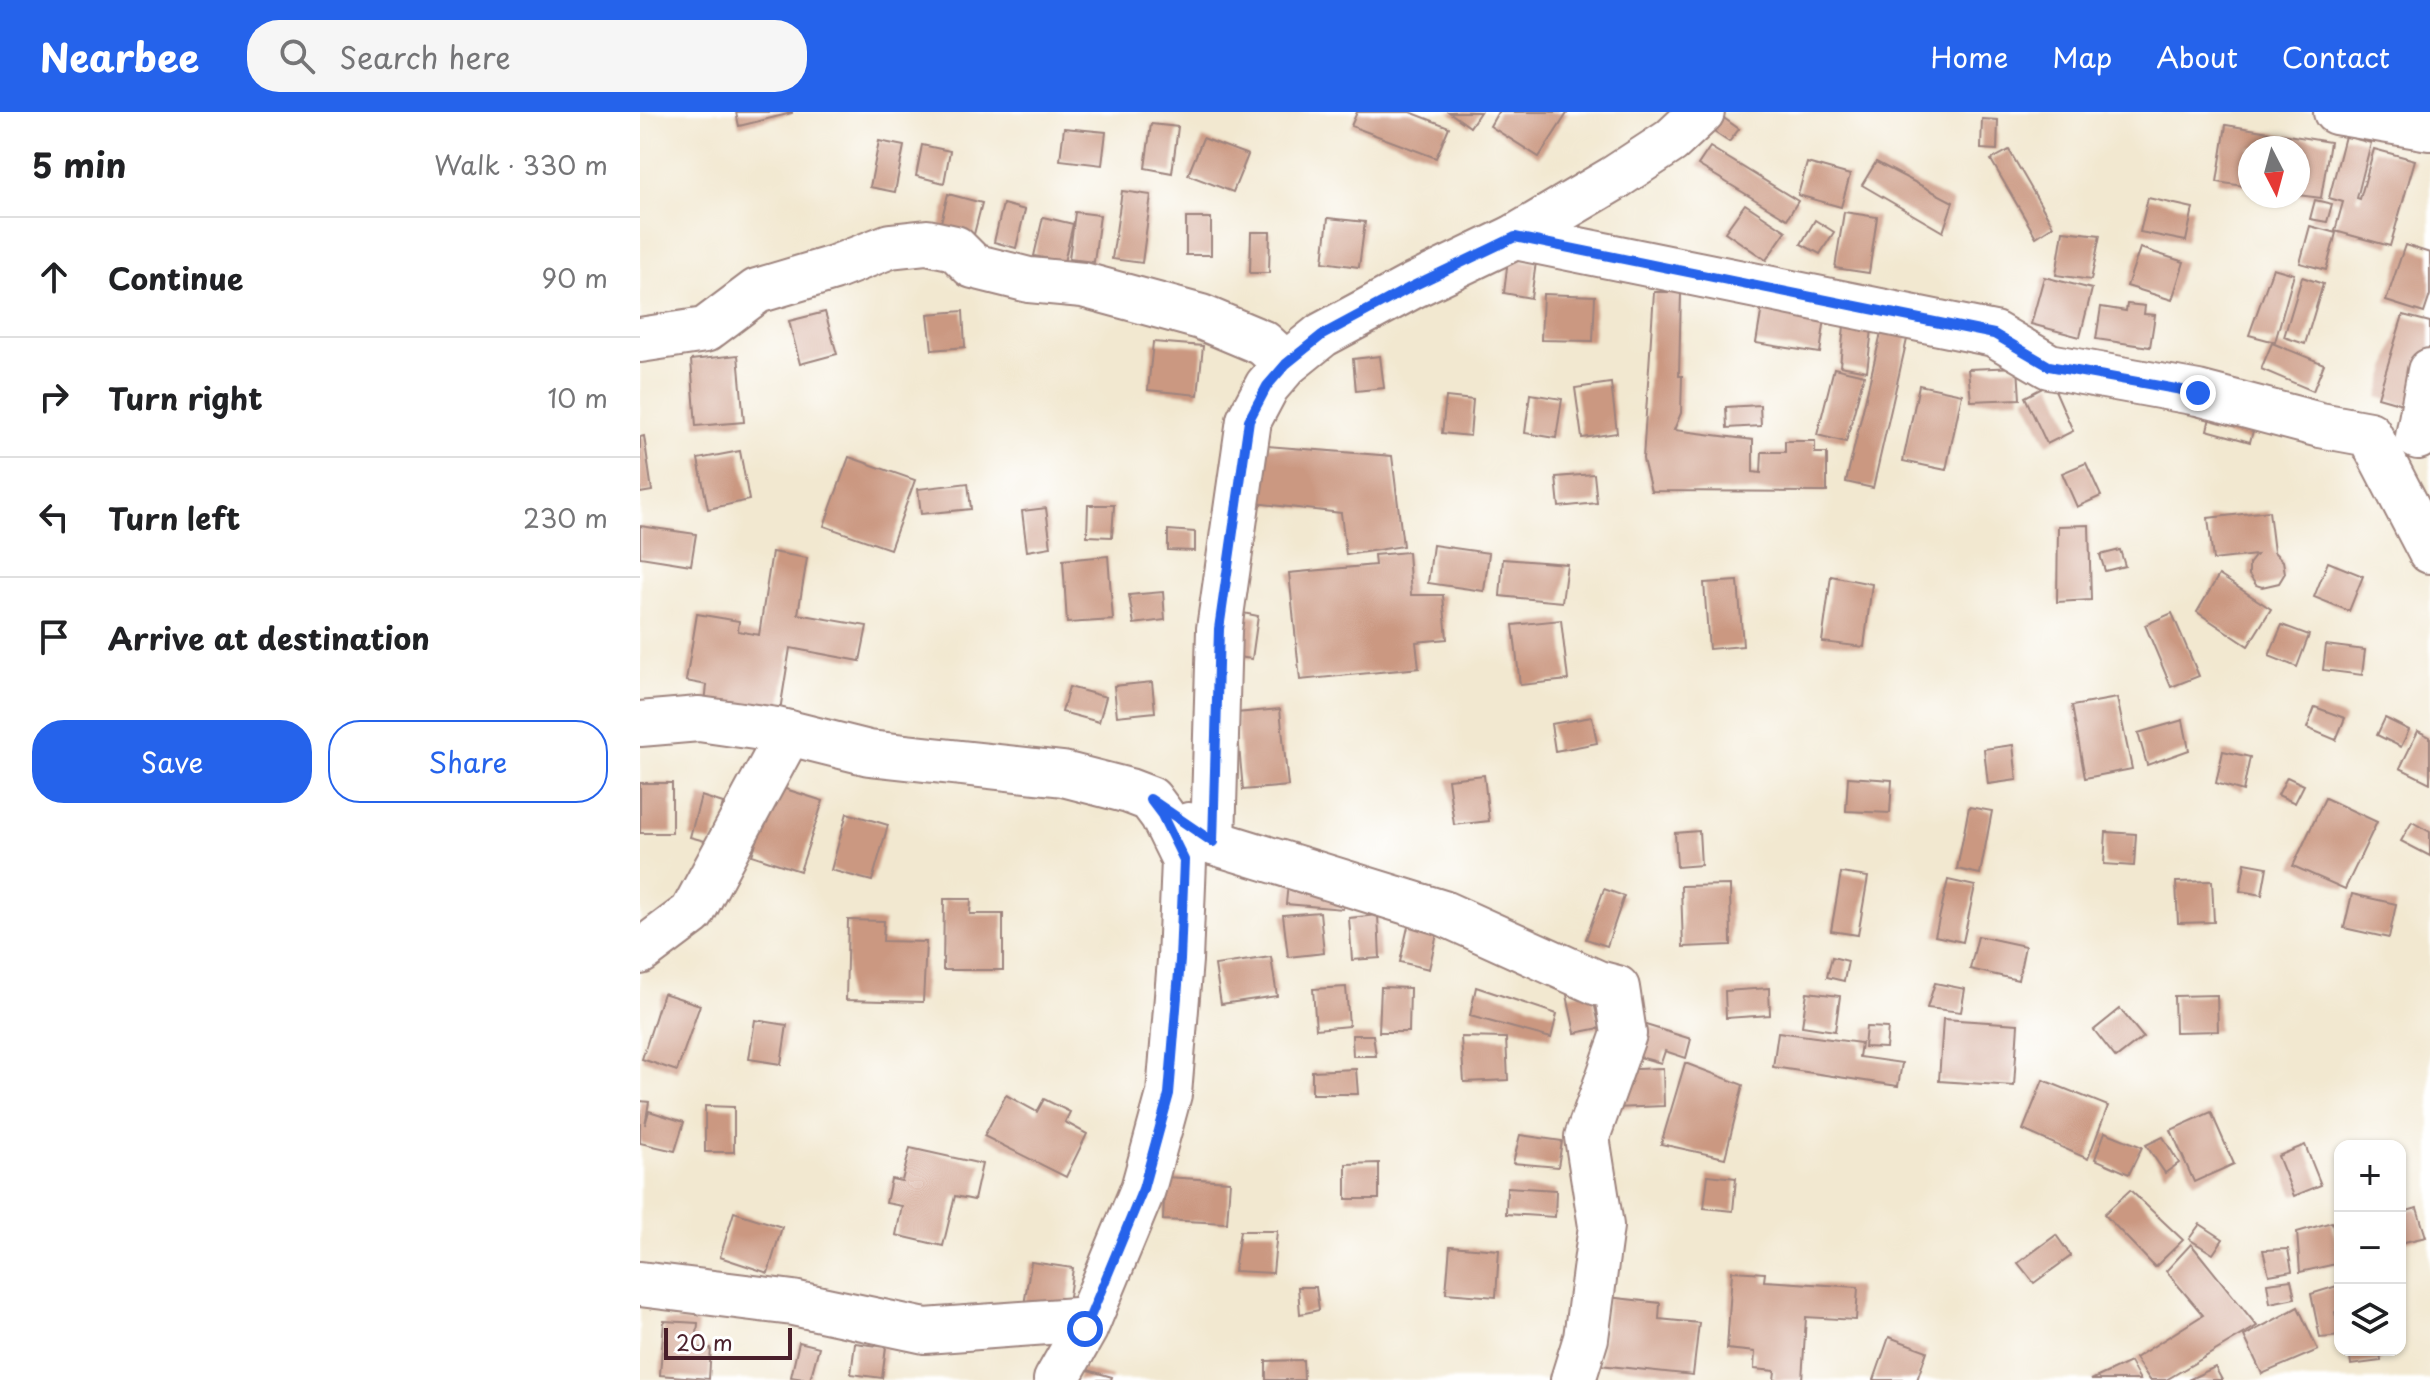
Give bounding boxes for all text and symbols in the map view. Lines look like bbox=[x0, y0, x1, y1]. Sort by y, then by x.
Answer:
search box bbox=[247, 20, 807, 92]
text: Nearbee bbox=[40, 28, 199, 85]
icon: search bbox=[275, 34, 319, 78]
text: Search here bbox=[339, 34, 511, 79]
text: Home bbox=[1930, 35, 2008, 78]
text: Map bbox=[2052, 35, 2112, 78]
text: About bbox=[2156, 35, 2238, 78]
text: Contact bbox=[2282, 35, 2390, 78]
north arrow bbox=[2238, 136, 2310, 208]
text: 5 min bbox=[32, 138, 126, 190]
text: Walk · 330 m bbox=[434, 145, 608, 184]
icon: ahead bbox=[32, 255, 76, 299]
text: Continue bbox=[108, 255, 243, 300]
text: 90 m bbox=[541, 258, 608, 297]
icon: right bbox=[32, 375, 76, 419]
text: Turn right bbox=[108, 375, 263, 420]
route end bbox=[2180, 375, 2216, 411]
text: 10 m bbox=[547, 378, 608, 417]
icon: left bbox=[32, 495, 76, 539]
text: Turn left bbox=[108, 495, 240, 540]
text: 230 m bbox=[523, 498, 608, 537]
icon: arrive bbox=[32, 615, 76, 659]
text: Arrive at destination bbox=[108, 615, 430, 660]
button: Save bbox=[32, 720, 312, 803]
button: Share bbox=[328, 720, 608, 803]
map controls bbox=[2334, 1140, 2406, 1356]
button: + bbox=[2334, 1140, 2406, 1212]
button: − bbox=[2334, 1212, 2406, 1284]
button: layers bbox=[2334, 1284, 2406, 1356]
route start bbox=[1067, 1311, 1103, 1347]
scale bar bbox=[664, 1324, 792, 1360]
text: 20 m bbox=[676, 1325, 733, 1358]

